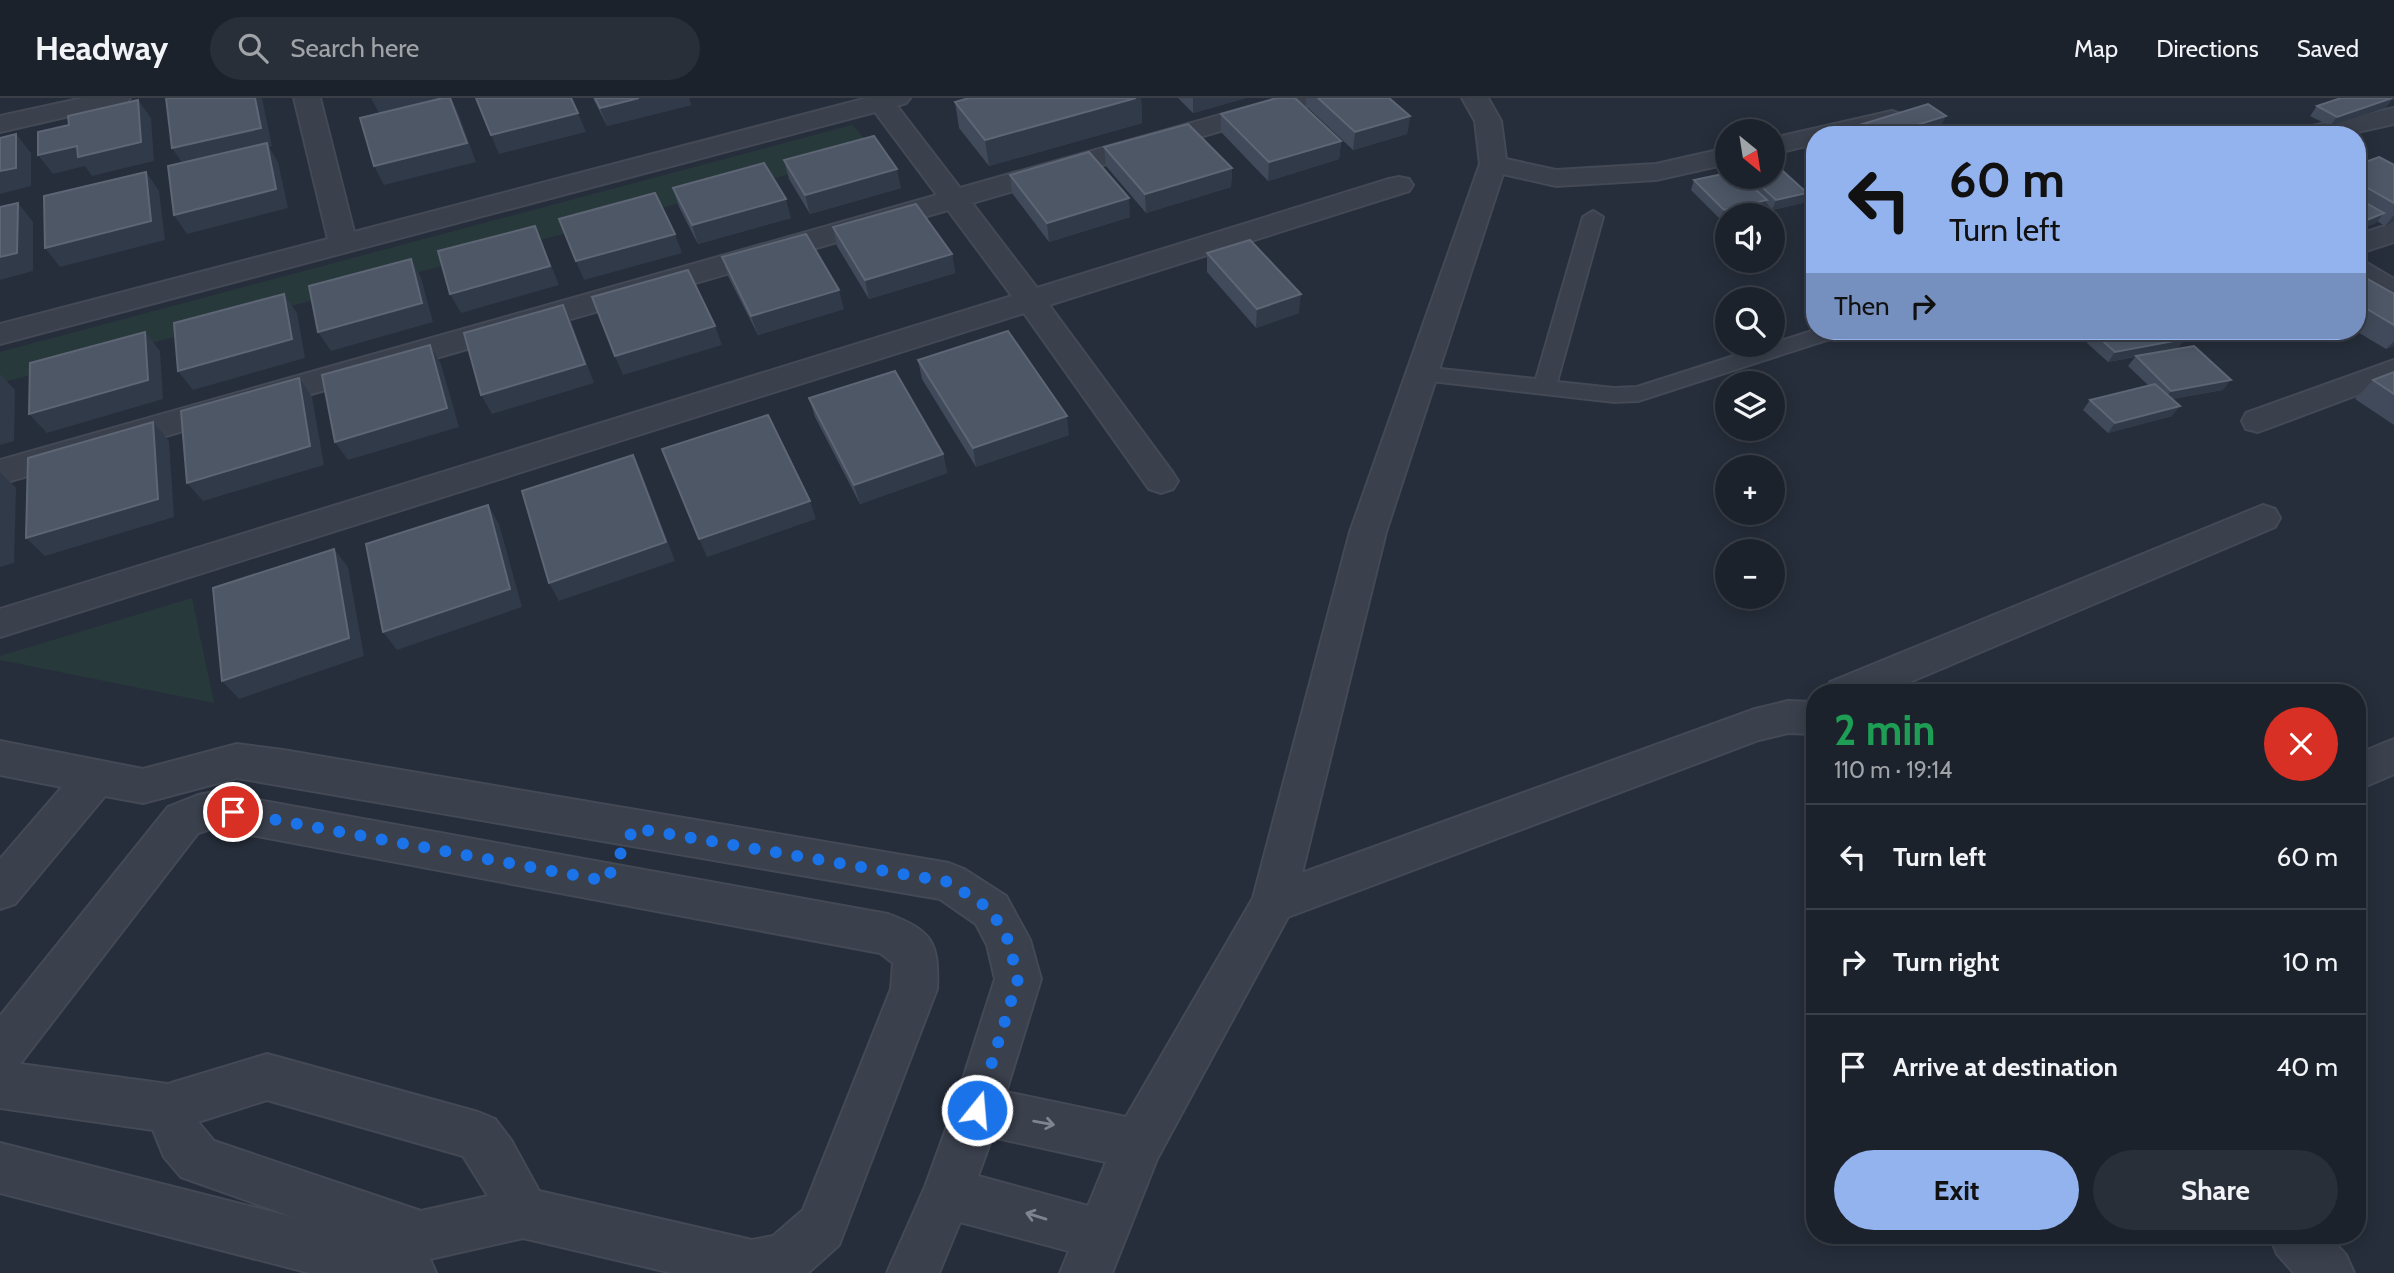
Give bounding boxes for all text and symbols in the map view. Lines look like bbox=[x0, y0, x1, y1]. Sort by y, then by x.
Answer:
search box bbox=[210, 17, 700, 80]
text: Headway bbox=[35, 28, 168, 68]
icon: search bbox=[234, 29, 272, 67]
text: Search here bbox=[290, 32, 419, 64]
text: Map bbox=[2074, 34, 2118, 63]
text: Directions bbox=[2156, 34, 2259, 63]
text: Saved bbox=[2297, 34, 2359, 63]
north arrow bbox=[1715, 119, 1785, 189]
map controls bbox=[1715, 119, 1785, 609]
text: 60 m bbox=[1949, 150, 2065, 209]
icon: left bbox=[1834, 154, 1925, 245]
button: sound bbox=[1715, 203, 1785, 273]
text: Turn left bbox=[1949, 210, 2060, 249]
button: search bbox=[1715, 287, 1785, 357]
icon: right bbox=[1904, 287, 1942, 325]
text: Then bbox=[1834, 290, 1890, 322]
button: layers bbox=[1715, 371, 1785, 441]
button: + bbox=[1715, 455, 1785, 525]
button: − bbox=[1715, 539, 1785, 609]
text: 2 min bbox=[1834, 704, 1935, 756]
button: close bbox=[2264, 707, 2338, 781]
text: 110 m · 19:14 bbox=[1834, 756, 1952, 784]
pin bbox=[203, 782, 263, 842]
icon: arrive bbox=[214, 793, 252, 831]
icon: left bbox=[1834, 838, 1872, 876]
text: Turn left bbox=[1893, 841, 1986, 873]
text: 60 m bbox=[2276, 841, 2338, 873]
icon: right bbox=[1834, 943, 1872, 981]
text: Turn right bbox=[1893, 946, 1999, 978]
text: 10 m bbox=[2283, 946, 2338, 978]
icon: arrive bbox=[1834, 1048, 1872, 1086]
text: Arrive at destination bbox=[1893, 1051, 2118, 1083]
text: 40 m bbox=[2276, 1051, 2338, 1083]
position arrow bbox=[940, 1073, 1014, 1147]
one-way arrow bbox=[1032, 1117, 1055, 1131]
button: Exit bbox=[1834, 1150, 2079, 1230]
button: Share bbox=[2093, 1150, 2338, 1230]
one-way arrow bbox=[1025, 1208, 1047, 1221]

